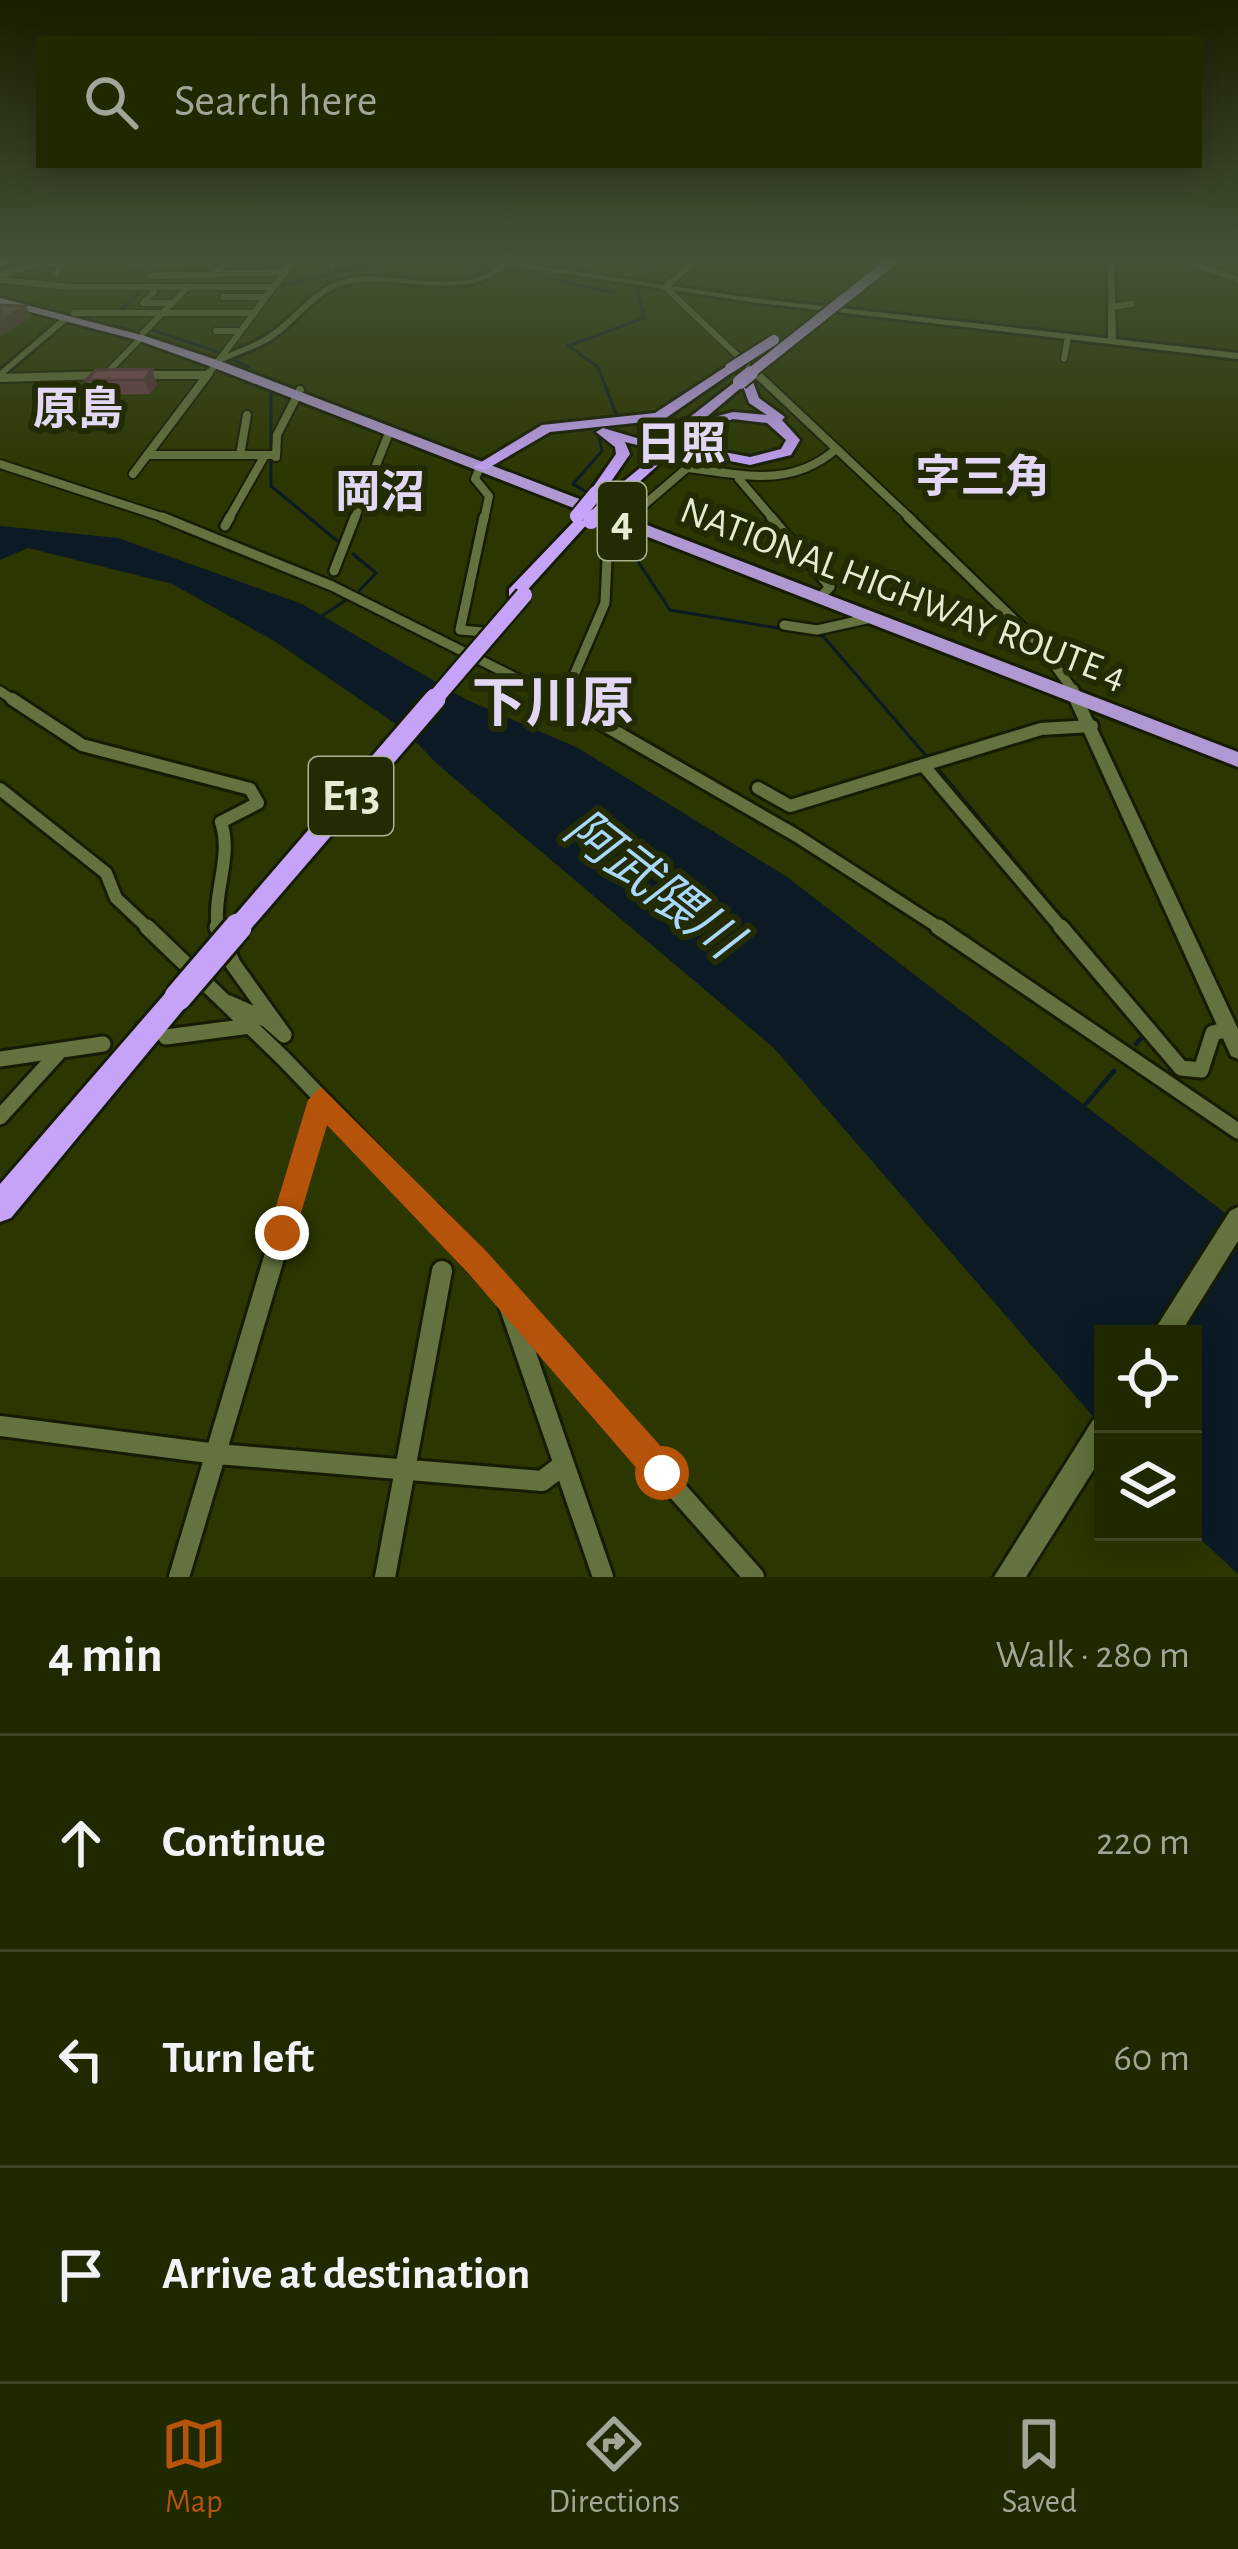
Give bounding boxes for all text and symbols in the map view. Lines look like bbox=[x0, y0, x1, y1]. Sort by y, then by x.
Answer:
search box bbox=[36, 36, 1202, 168]
icon: search bbox=[78, 69, 144, 135]
text: Search here bbox=[174, 79, 377, 124]
district label: 原島 bbox=[33, 385, 123, 433]
district label: 日照 bbox=[636, 422, 726, 468]
district label: 字三角 bbox=[915, 453, 1051, 501]
district label: 岡沼 bbox=[335, 469, 425, 516]
road number: 4 bbox=[598, 482, 646, 560]
street label: NATIONAL HIGHWAY ROUTE 4 bbox=[675, 491, 1131, 697]
district label: 下川原 bbox=[472, 677, 634, 732]
road number: E13 bbox=[309, 757, 393, 835]
water label: 阿武隈川 bbox=[556, 801, 753, 971]
route end bbox=[255, 1206, 309, 1260]
map controls bbox=[1094, 1325, 1202, 1541]
button: locate bbox=[1094, 1325, 1202, 1433]
button: layers bbox=[1094, 1433, 1202, 1541]
route start bbox=[635, 1446, 689, 1500]
text: 4 min bbox=[48, 1630, 163, 1681]
text: Walk · 280 m bbox=[996, 1636, 1190, 1675]
icon: ahead bbox=[48, 1810, 114, 1876]
text: Continue bbox=[162, 1820, 326, 1865]
text: 220 m bbox=[1096, 1823, 1190, 1862]
icon: left bbox=[48, 2026, 114, 2092]
text: Turn left bbox=[162, 2036, 314, 2081]
text: 60 m bbox=[1113, 2039, 1190, 2078]
icon: arrive bbox=[48, 2242, 114, 2308]
text: Arrive at destination bbox=[162, 2252, 530, 2297]
tab: Map bbox=[161, 2411, 227, 2523]
tab: Directions bbox=[548, 2411, 680, 2523]
tab: Saved bbox=[1002, 2411, 1077, 2523]

